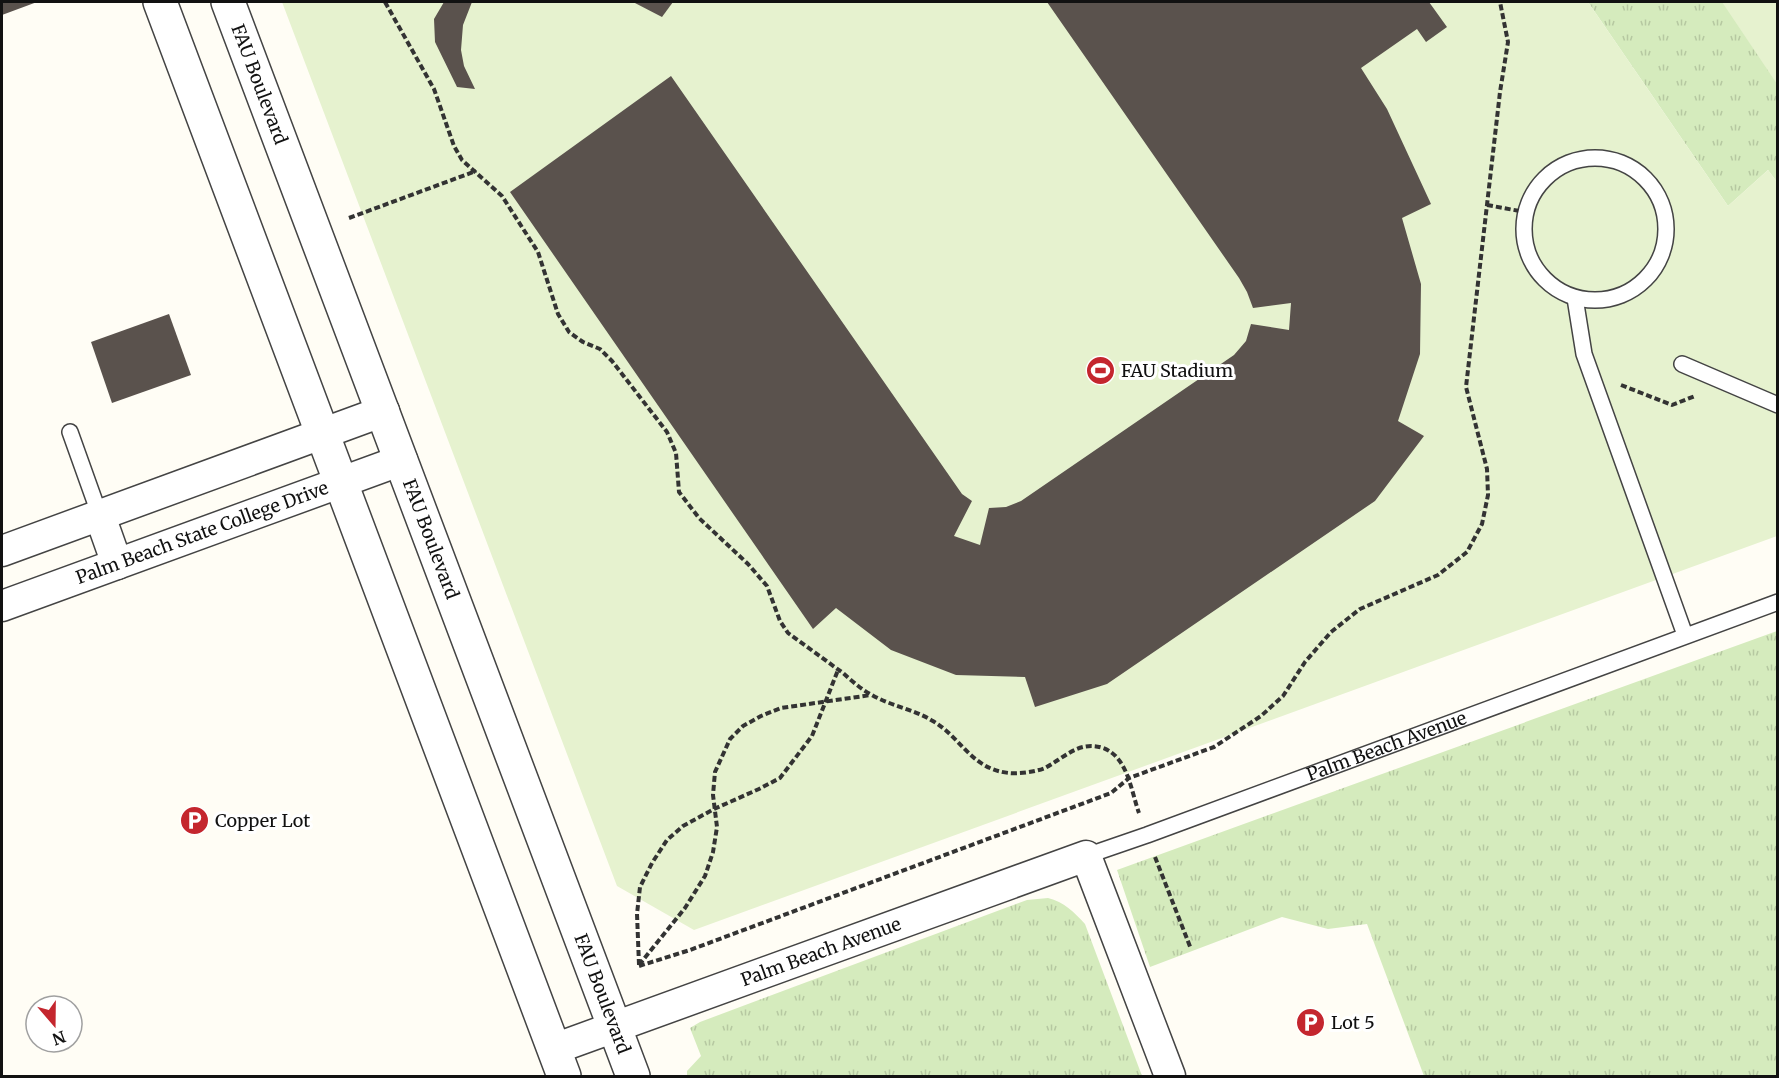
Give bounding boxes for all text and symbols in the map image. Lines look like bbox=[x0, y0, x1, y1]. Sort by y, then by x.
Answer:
street label: FAU Boulevard bbox=[226, 21, 293, 148]
sports icon: FAU Stadium bbox=[1084, 355, 1116, 387]
place label: FAU Stadium bbox=[1121, 359, 1233, 382]
street label: Palm Beach State College Drive bbox=[73, 476, 331, 589]
street label: FAU Boulevard bbox=[398, 476, 464, 602]
street label: Palm Beach Avenue bbox=[1303, 706, 1470, 786]
parking icon: Copper Lot bbox=[178, 805, 210, 837]
place label: Copper Lot bbox=[215, 809, 310, 832]
street label: Palm Beach Avenue bbox=[738, 912, 904, 991]
street label: FAU Boulevard bbox=[569, 930, 636, 1057]
north arrow bbox=[24, 994, 84, 1054]
parking icon: Lot 5 bbox=[1294, 1007, 1326, 1039]
place label: Lot 5 bbox=[1331, 1011, 1375, 1034]
text: N bbox=[49, 1027, 68, 1050]

